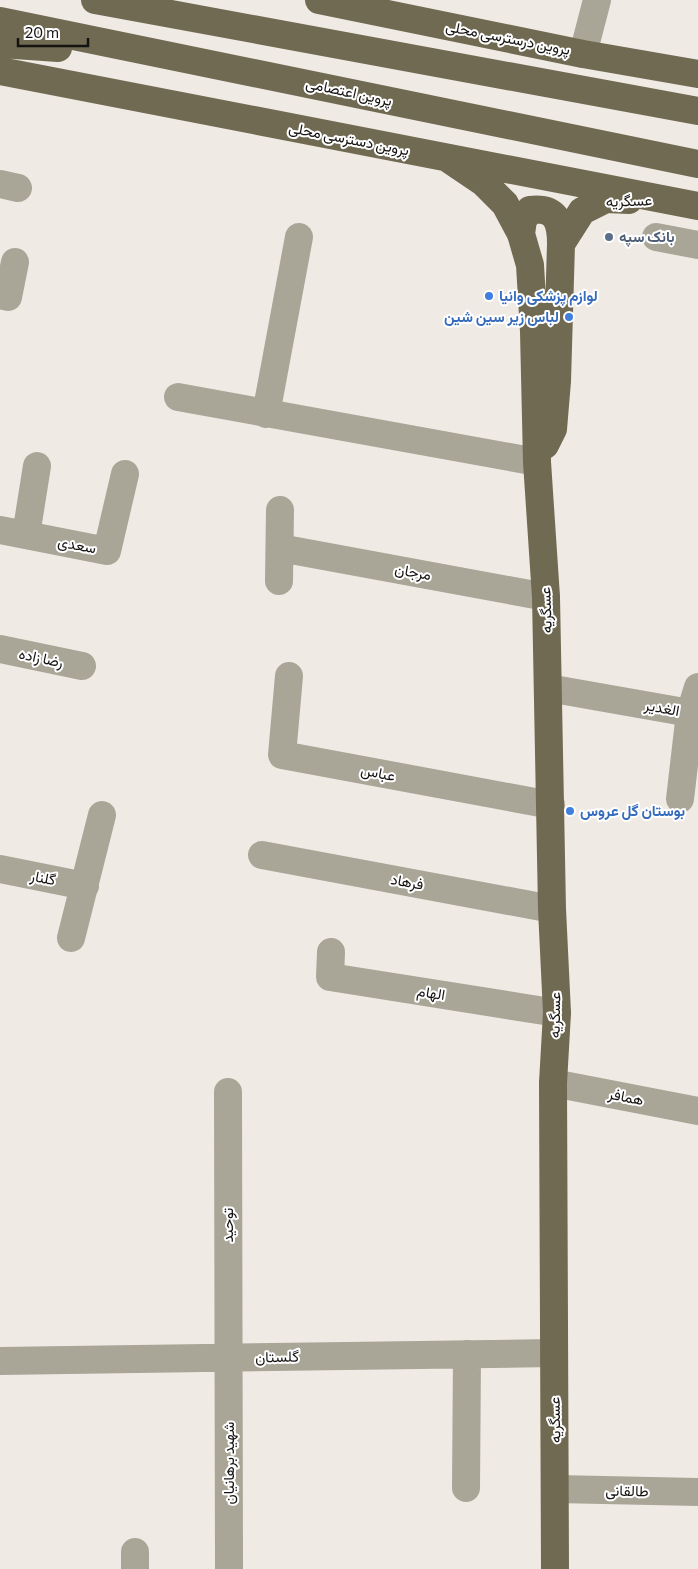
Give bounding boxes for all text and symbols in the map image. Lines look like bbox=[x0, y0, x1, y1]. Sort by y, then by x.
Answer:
scale bar bbox=[18, 15, 88, 47]
street label: پروین درسترسی محلی bbox=[444, 16, 572, 60]
text: 20 m bbox=[25, 23, 59, 41]
street label: پروین اعتصامی bbox=[304, 73, 394, 111]
street label: پروین دسترسی محلی bbox=[287, 117, 411, 161]
street label: عسگریه bbox=[605, 190, 653, 211]
place label: بانک سپه bbox=[619, 227, 675, 247]
marker: بانک سپه bbox=[603, 231, 615, 243]
place label: لوازم پزشکی وانیا bbox=[499, 286, 598, 306]
marker: لوازم پزشکی وانیا bbox=[483, 290, 495, 302]
place label: لباس زیر سین شین bbox=[444, 307, 559, 326]
marker: لباس زیر سین شین bbox=[563, 311, 575, 323]
street label: سعدی bbox=[56, 531, 98, 559]
street label: مرجان bbox=[393, 559, 433, 584]
street label: عسگریه bbox=[535, 586, 556, 634]
street label: رضا زاده bbox=[17, 644, 65, 671]
street label: الغدیر bbox=[642, 695, 681, 720]
street label: عباس bbox=[359, 760, 397, 786]
place label: بوستان گل عروس bbox=[580, 801, 685, 820]
marker: بوستان گل عروس bbox=[564, 805, 576, 817]
street label: گلنار bbox=[28, 866, 58, 889]
street label: فرهاد bbox=[389, 869, 425, 894]
street label: الهام bbox=[416, 981, 446, 1005]
street label: عسگریه bbox=[545, 991, 564, 1038]
street label: همافر bbox=[606, 1084, 645, 1109]
street label: توحید bbox=[218, 1207, 237, 1242]
street label: گلستان bbox=[255, 1347, 299, 1366]
street label: عسگریه bbox=[545, 1396, 564, 1443]
street label: شهید برهانیان bbox=[219, 1421, 238, 1504]
street label: طالقانی bbox=[605, 1481, 649, 1501]

